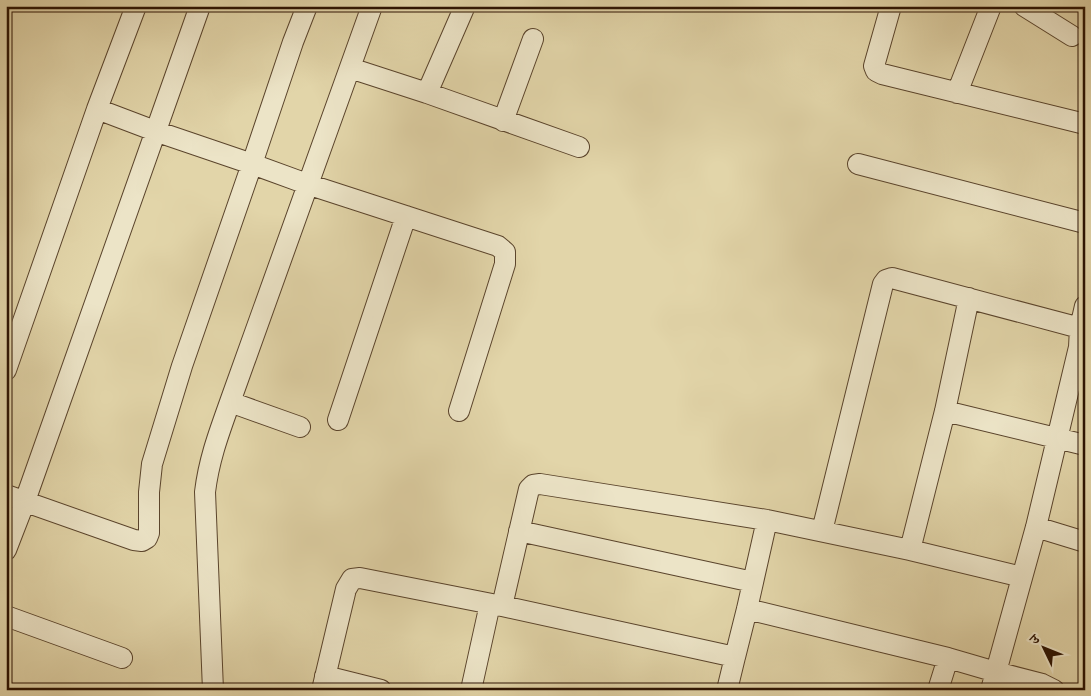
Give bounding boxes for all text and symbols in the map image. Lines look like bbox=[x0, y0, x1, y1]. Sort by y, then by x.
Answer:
north arrow bbox=[1018, 624, 1068, 674]
text: उ bbox=[1024, 629, 1045, 649]

